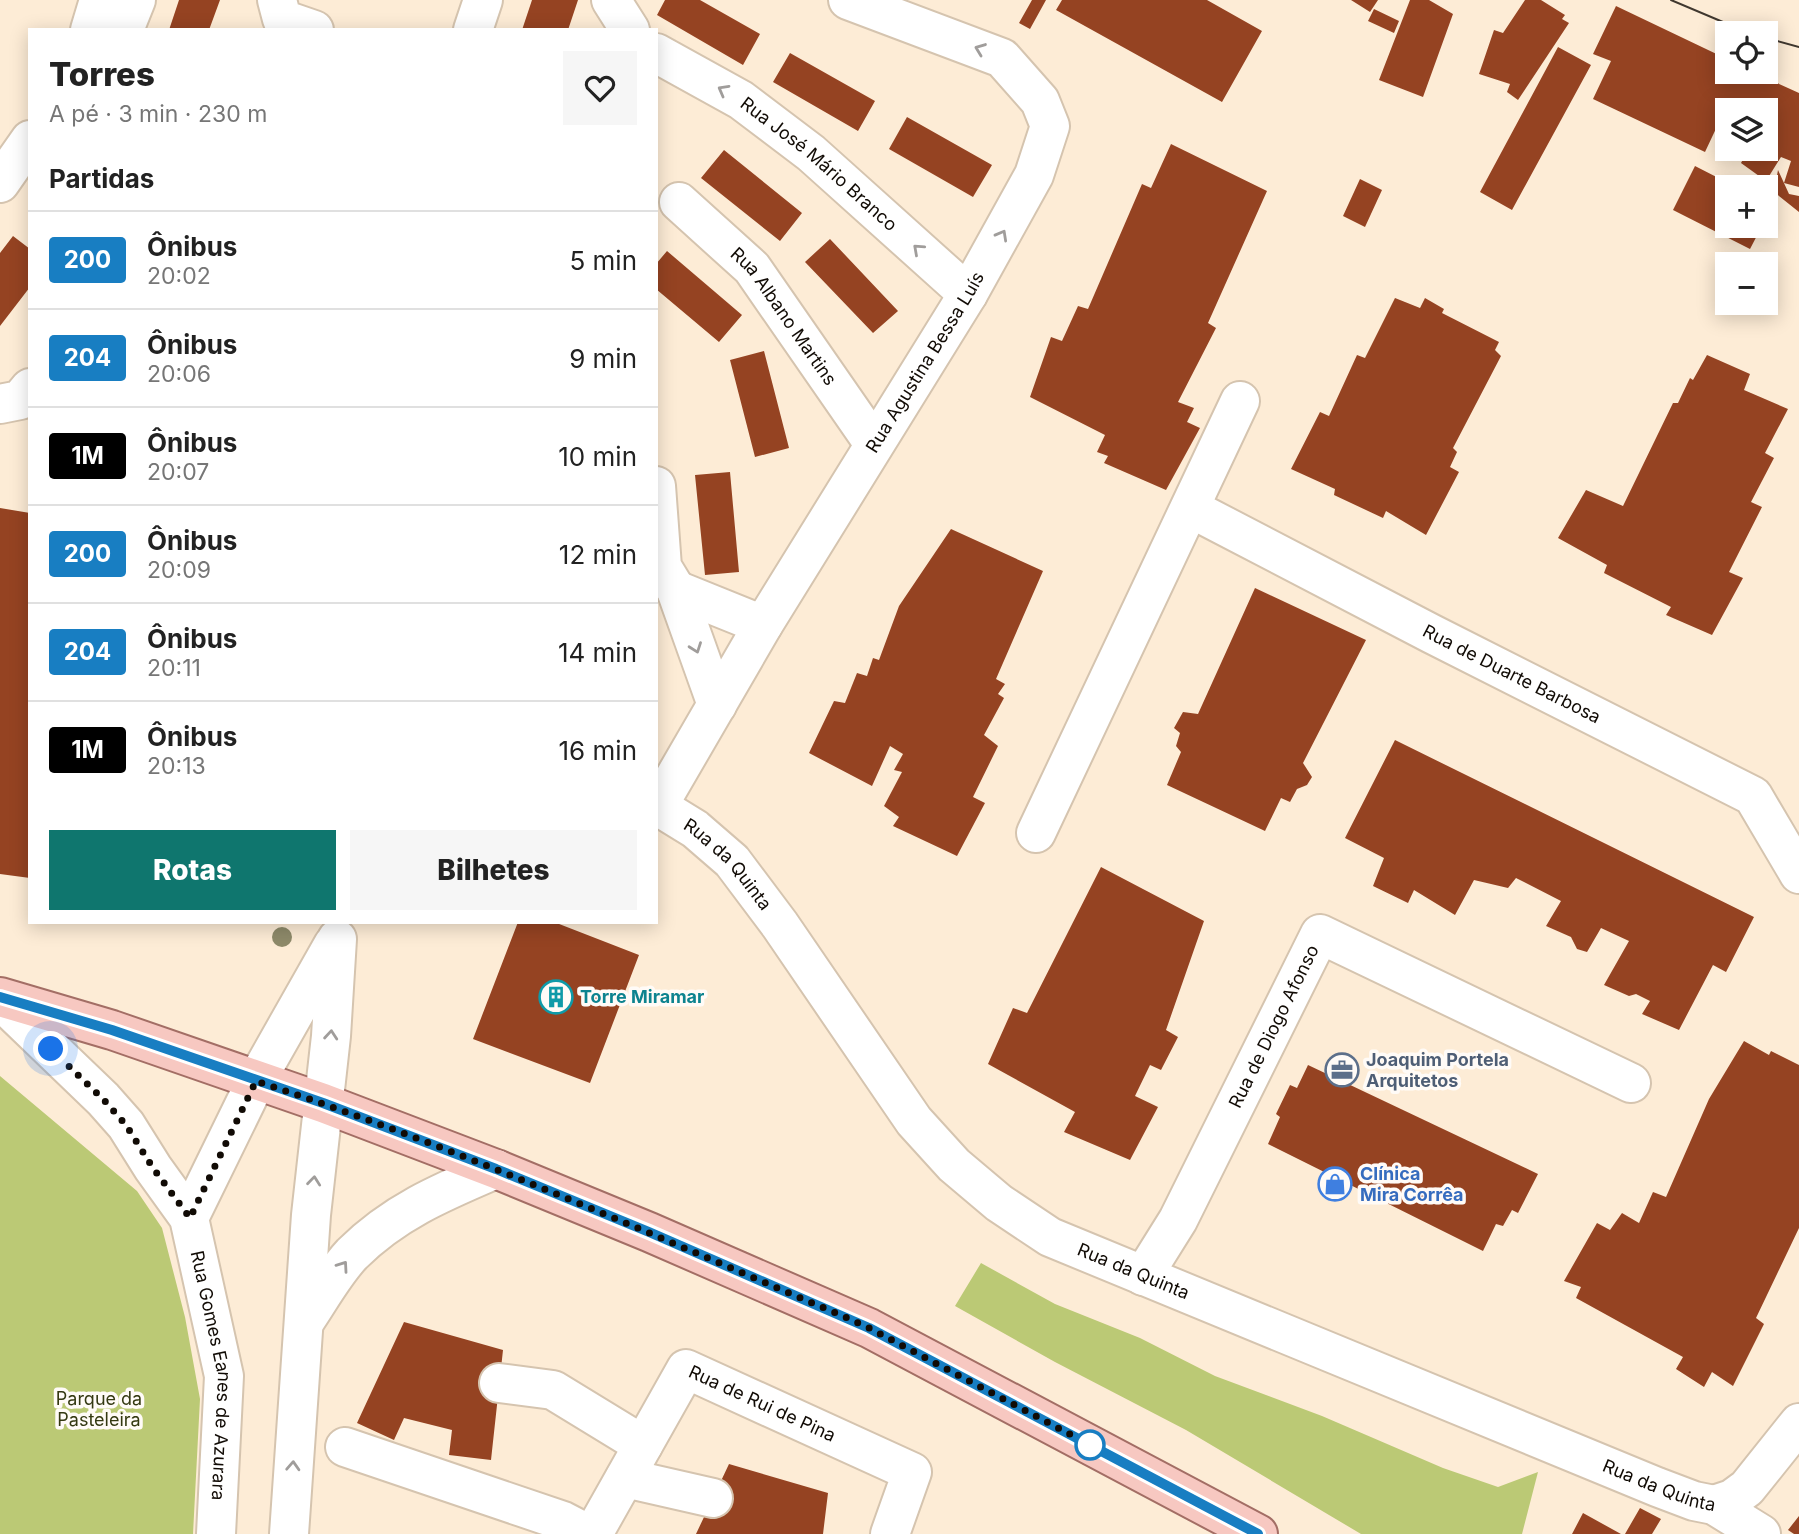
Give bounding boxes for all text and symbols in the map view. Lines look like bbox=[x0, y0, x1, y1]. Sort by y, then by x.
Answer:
map controls bbox=[1715, 21, 1778, 315]
button: locate bbox=[1715, 21, 1778, 84]
one-way arrow bbox=[975, 44, 987, 58]
button: heart bbox=[563, 51, 637, 125]
text: Torres bbox=[49, 54, 155, 94]
one-way arrow bbox=[717, 85, 730, 98]
street label: Rua José Mário Branco bbox=[737, 92, 902, 235]
button: layers bbox=[1715, 98, 1778, 161]
text: A pé · 3 min · 230 m bbox=[49, 100, 267, 128]
text: Partidas bbox=[49, 163, 154, 194]
button: + bbox=[1715, 175, 1778, 238]
one-way arrow bbox=[993, 229, 1007, 242]
text: Ônibus bbox=[147, 231, 237, 262]
street label: Rua Albano Martins bbox=[726, 243, 841, 389]
text: 200 bbox=[64, 245, 111, 274]
text: 5 min bbox=[569, 245, 637, 276]
one-way arrow bbox=[913, 245, 926, 257]
button: − bbox=[1715, 252, 1778, 315]
text: 20:02 bbox=[147, 262, 211, 290]
street label: Rua Agustina Bessa Luís bbox=[861, 268, 988, 456]
text: Ônibus bbox=[147, 329, 237, 360]
text: 204 bbox=[64, 343, 111, 372]
text: 9 min bbox=[569, 343, 637, 374]
text: 20:06 bbox=[147, 360, 211, 388]
text: Ônibus bbox=[147, 427, 237, 458]
text: 1M bbox=[71, 441, 104, 470]
text: 10 min bbox=[558, 441, 637, 472]
text: 20:07 bbox=[147, 458, 209, 486]
text: Ônibus bbox=[147, 525, 237, 556]
text: 200 bbox=[64, 539, 111, 568]
text: 12 min bbox=[559, 539, 637, 570]
text: 20:09 bbox=[147, 556, 211, 584]
street label: Rua de Duarte Barbosa bbox=[1419, 620, 1604, 727]
text: Ônibus bbox=[147, 623, 237, 654]
text: 204 bbox=[64, 637, 111, 666]
text: 14 min bbox=[558, 637, 637, 668]
one-way arrow bbox=[688, 641, 702, 653]
text: 20:11 bbox=[147, 654, 201, 682]
text: Ônibus bbox=[147, 721, 237, 752]
text: 1M bbox=[71, 735, 104, 764]
text: 16 min bbox=[559, 735, 637, 766]
text: 20:13 bbox=[147, 752, 206, 780]
street label: Rua da Quinta bbox=[680, 814, 776, 914]
button: Rotas bbox=[49, 830, 336, 910]
button: Bilhetes bbox=[350, 830, 637, 910]
street label: Rua de Diogo Afonso bbox=[1224, 941, 1323, 1111]
building icon: Torre Miramar bbox=[537, 978, 575, 1016]
place label: Torre Miramar bbox=[580, 986, 704, 1007]
one-way arrow bbox=[323, 1030, 338, 1041]
your location bbox=[33, 1031, 68, 1066]
place label: Joaquim Portela Arquitetos bbox=[1366, 1049, 1509, 1091]
office icon: Joaquim Portela Arquitetos bbox=[1323, 1051, 1361, 1089]
place label: Clínica Mira Corrêa bbox=[1360, 1163, 1464, 1205]
shop icon: Clínica Mira Corrêa bbox=[1316, 1165, 1354, 1203]
one-way arrow bbox=[307, 1175, 322, 1187]
street label: Rua da Quinta bbox=[1075, 1238, 1193, 1303]
street label: Rua Gomes Eanes de Azurara bbox=[187, 1249, 235, 1501]
one-way arrow bbox=[335, 1261, 347, 1274]
street label: Rua de Rui de Pina bbox=[686, 1361, 839, 1446]
park label: Parque da Pasteleira bbox=[56, 1388, 142, 1430]
unlabelled marker bbox=[1075, 1430, 1105, 1460]
street label: Rua da Quinta bbox=[1600, 1455, 1717, 1515]
one-way arrow bbox=[286, 1460, 301, 1471]

